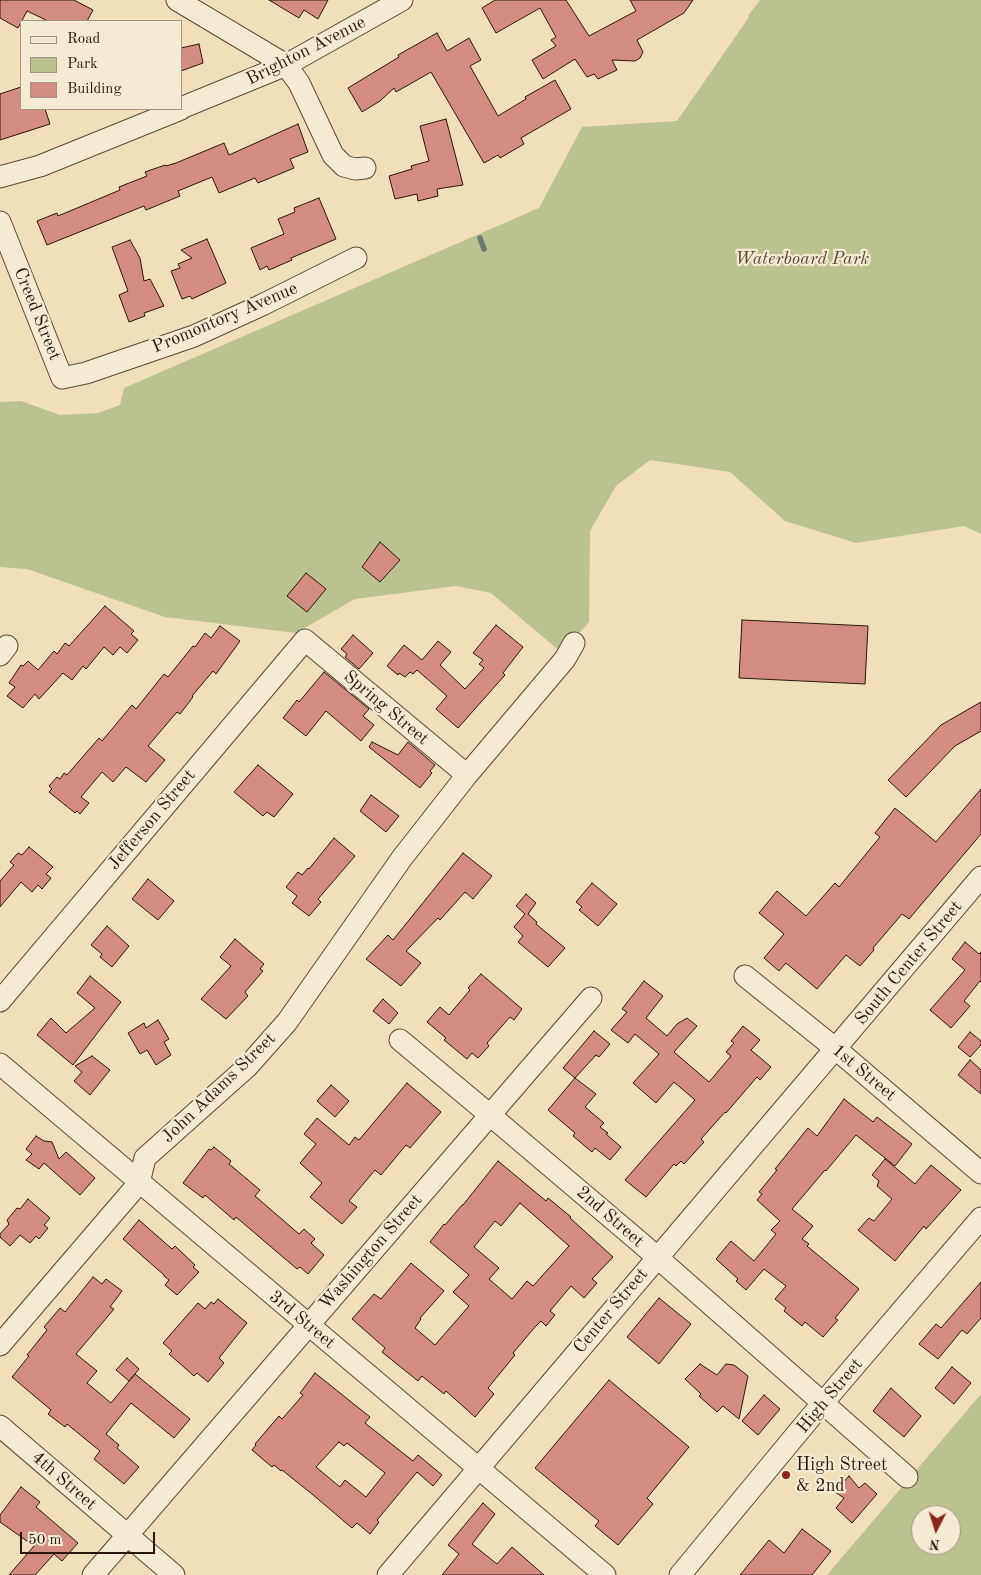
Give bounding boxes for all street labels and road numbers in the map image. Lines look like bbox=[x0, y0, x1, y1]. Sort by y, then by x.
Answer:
street label: Brighton Avenue bbox=[243, 12, 369, 90]
street label: Creed Street bbox=[9, 264, 65, 364]
street label: Promontory Avenue bbox=[149, 278, 301, 358]
street label: Spring Street bbox=[339, 666, 433, 750]
street label: Jefferson Street bbox=[104, 765, 200, 875]
street label: South Center Street bbox=[851, 896, 967, 1030]
street label: John Adams Street bbox=[158, 1028, 280, 1148]
street label: 1st Street bbox=[827, 1040, 901, 1106]
street label: 2nd Street bbox=[572, 1182, 648, 1252]
street label: Washington Street bbox=[315, 1190, 427, 1314]
street label: Center Street bbox=[569, 1264, 653, 1358]
street label: 3rd Street bbox=[264, 1286, 340, 1354]
street label: High Street bbox=[792, 1354, 868, 1438]
street label: 4th Street bbox=[27, 1447, 101, 1515]

